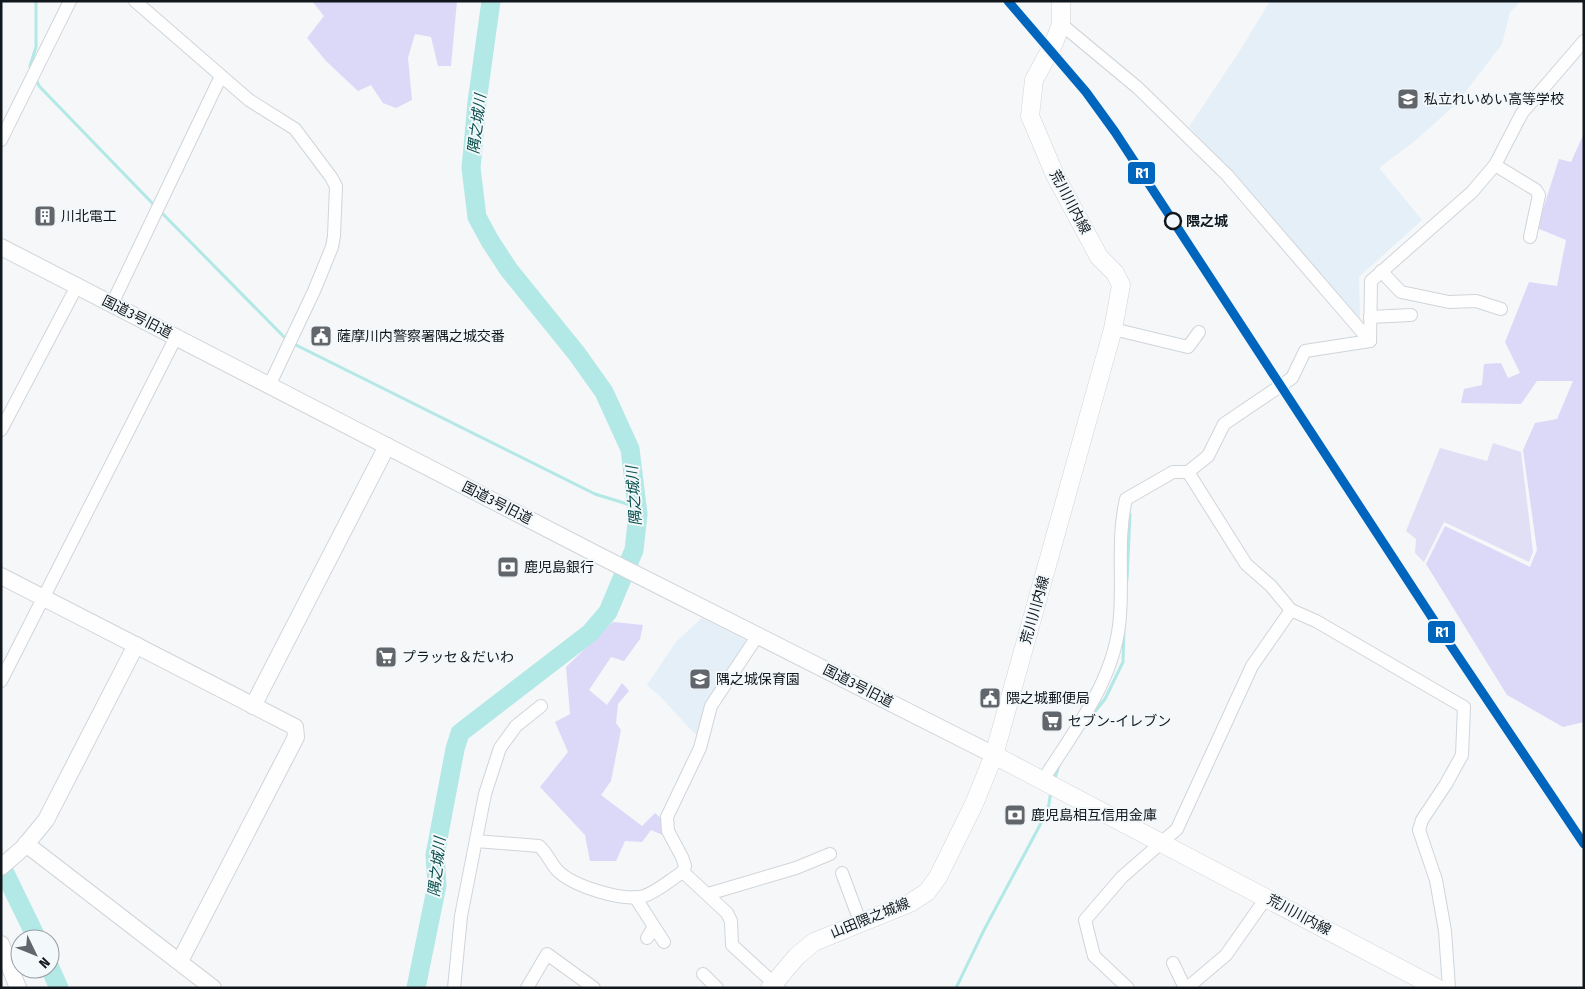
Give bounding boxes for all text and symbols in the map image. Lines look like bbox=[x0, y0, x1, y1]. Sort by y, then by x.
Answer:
school or university icon: 私立れいめい高等学校 bbox=[1396, 87, 1420, 111]
water label: 隅之城川 bbox=[464, 91, 490, 155]
place label: 私立れいめい高等学校 bbox=[1424, 91, 1564, 108]
line badge: R1 bbox=[1127, 161, 1156, 185]
text: R1 bbox=[1135, 165, 1149, 182]
street label: 荒川川内線 bbox=[1046, 167, 1094, 237]
building icon: 川北電工 bbox=[33, 204, 57, 228]
place label: 川北電工 bbox=[61, 208, 117, 225]
marker: 隈之城 bbox=[1164, 212, 1182, 230]
place label: 隈之城 bbox=[1186, 213, 1228, 230]
street label: 国道3号旧道 bbox=[99, 292, 175, 342]
public building icon: 薩摩川内警察署隅之城交番 bbox=[309, 324, 333, 348]
place label: 薩摩川内警察署隅之城交番 bbox=[337, 328, 505, 345]
water label: 隅之城川 bbox=[623, 463, 645, 527]
street label: 国道3号旧道 bbox=[459, 478, 535, 528]
bank icon: 鹿児島銀行 bbox=[496, 555, 520, 579]
place label: 鹿児島銀行 bbox=[524, 559, 594, 576]
street label: 荒川川内線 bbox=[1017, 574, 1053, 646]
line badge: R1 bbox=[1427, 620, 1456, 644]
text: R1 bbox=[1435, 624, 1449, 641]
supermarket icon: プラッセ＆だいわ bbox=[374, 645, 398, 669]
place label: プラッセ＆だいわ bbox=[402, 649, 514, 666]
street label: 国道3号旧道 bbox=[820, 661, 896, 711]
school or university icon: 隅之城保育園 bbox=[688, 667, 712, 691]
place label: 隅之城保育園 bbox=[716, 671, 800, 688]
public building icon: 隈之城郵便局 bbox=[978, 686, 1002, 710]
place label: 隈之城郵便局 bbox=[1006, 690, 1090, 707]
supermarket icon: セブン-イレブン bbox=[1040, 709, 1064, 733]
place label: セブン-イレブン bbox=[1068, 713, 1171, 730]
bank icon: 鹿児島相互信用金庫 bbox=[1003, 803, 1027, 827]
place label: 鹿児島相互信用金庫 bbox=[1031, 807, 1157, 824]
water label: 隅之城川 bbox=[425, 834, 449, 898]
street label: 荒川川内線 bbox=[1264, 891, 1334, 939]
street label: 山田隈之城線 bbox=[828, 894, 912, 942]
north arrow bbox=[10, 929, 60, 979]
text: N bbox=[35, 954, 53, 971]

